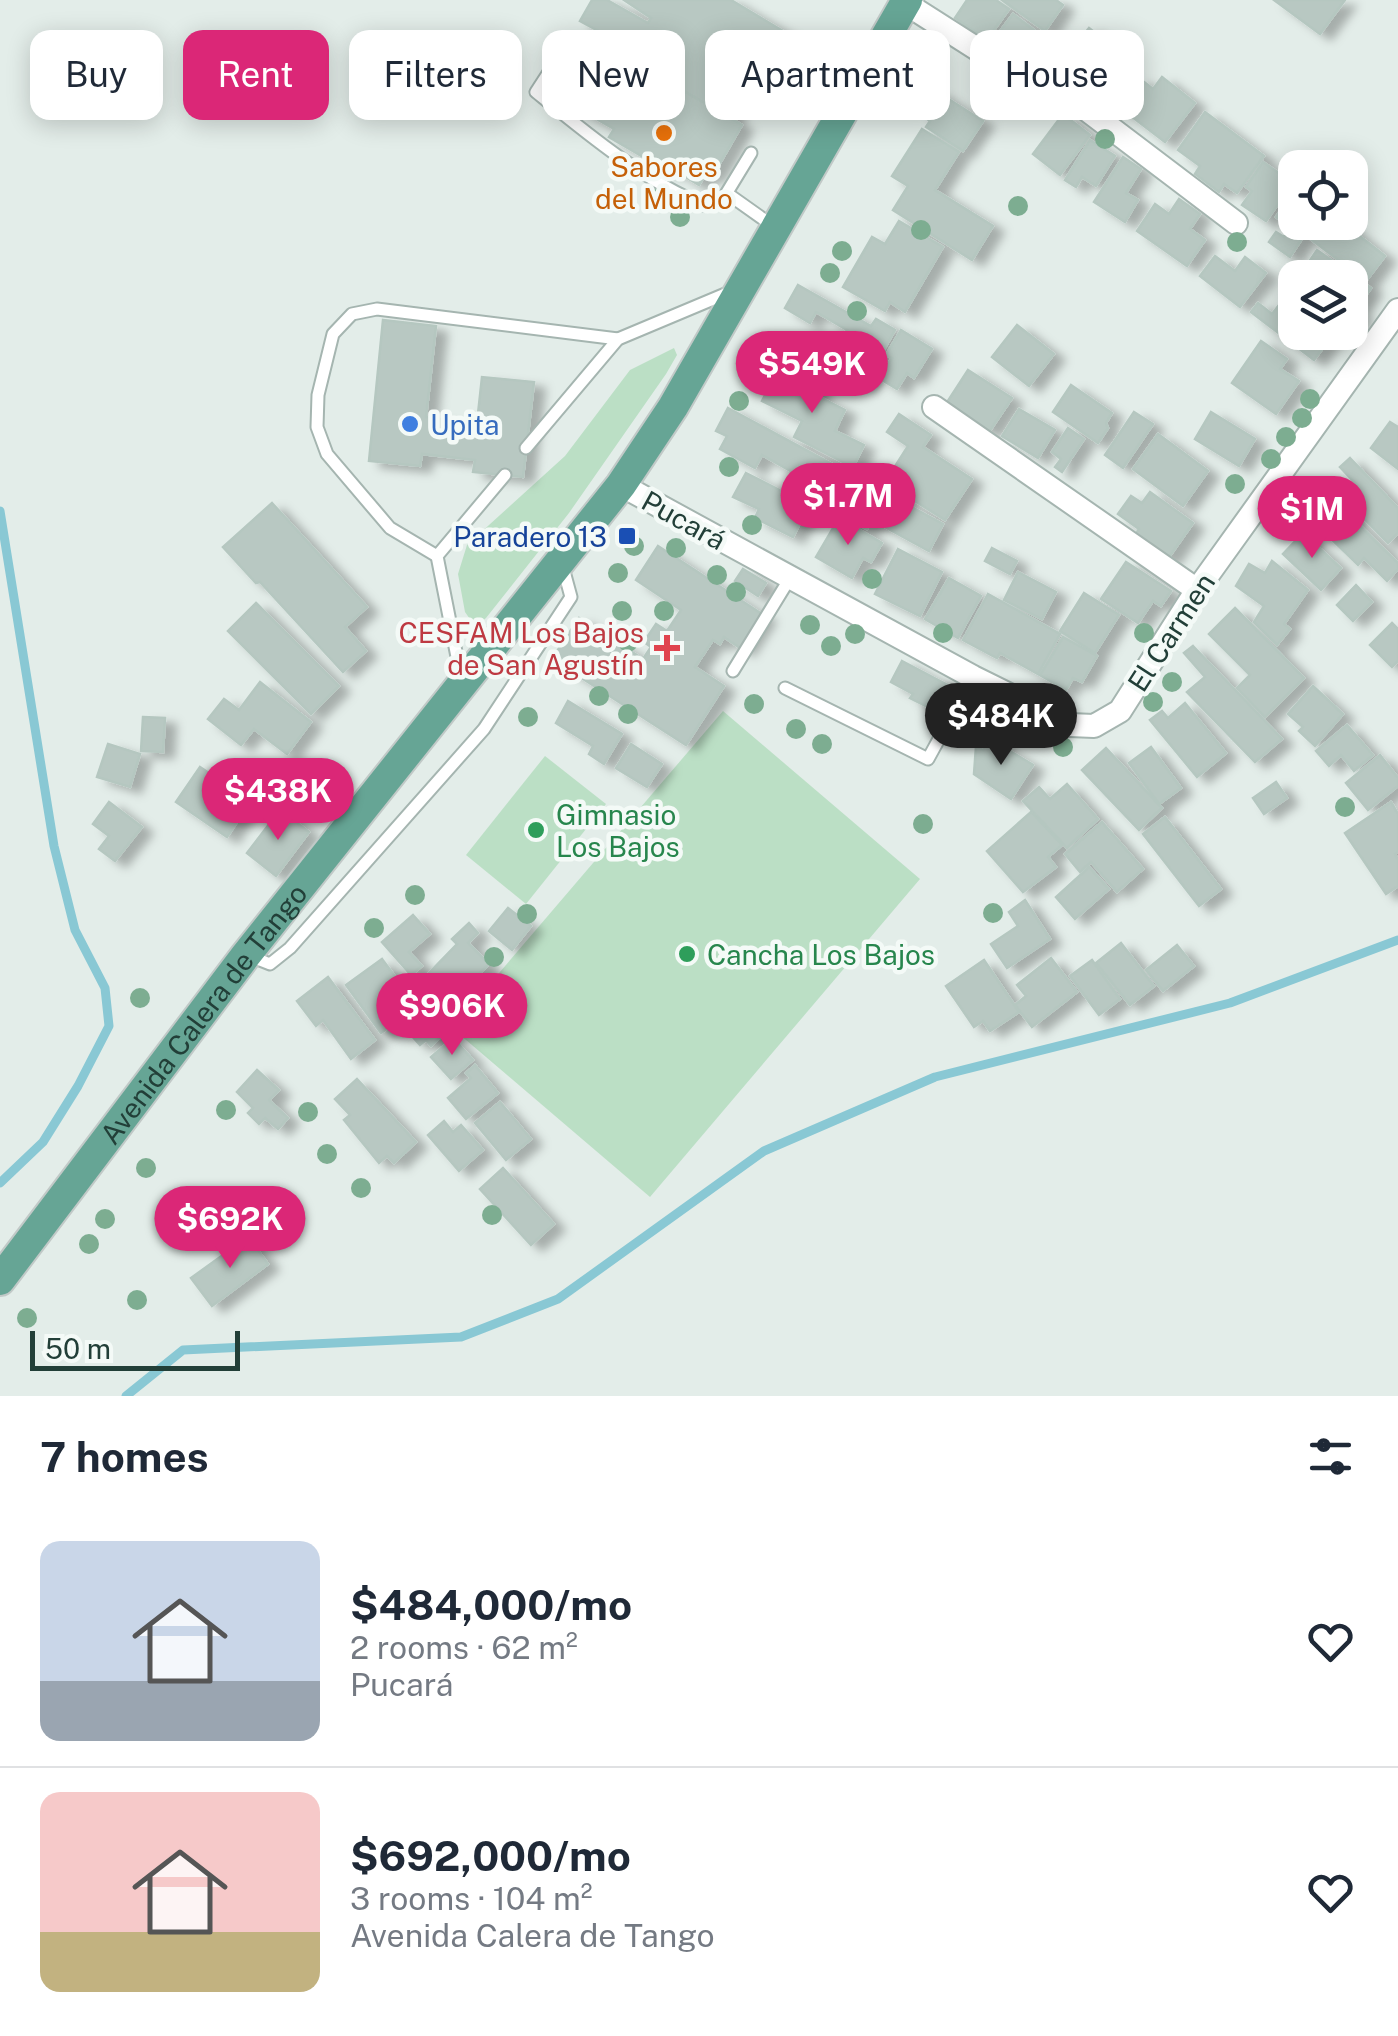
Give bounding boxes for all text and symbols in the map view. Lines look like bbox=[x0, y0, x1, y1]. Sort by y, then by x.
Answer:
chip: Buy bbox=[30, 30, 163, 120]
chip: Rent bbox=[183, 30, 329, 120]
chip: Filters bbox=[349, 30, 522, 120]
chip: New bbox=[542, 30, 685, 120]
chip: Apartment bbox=[705, 30, 950, 120]
chip: House bbox=[970, 30, 1144, 120]
marker: Sabores del Mundo bbox=[653, 122, 675, 144]
place label: Sabores del Mundo bbox=[595, 150, 733, 215]
map controls bbox=[1278, 150, 1368, 350]
button: locate bbox=[1278, 150, 1368, 240]
button: layers bbox=[1278, 260, 1368, 350]
pin: $549K bbox=[742, 331, 882, 416]
text: $549K bbox=[758, 345, 866, 382]
place label: Upita bbox=[430, 408, 500, 441]
marker: Upita bbox=[399, 413, 421, 435]
pin: $1.7M bbox=[778, 463, 918, 548]
pin: $1M bbox=[1264, 476, 1360, 561]
text: $1.7M bbox=[803, 477, 893, 514]
street label: Pucará bbox=[636, 484, 732, 556]
text: $1M bbox=[1280, 490, 1344, 527]
place label: Paradero 13 bbox=[453, 520, 607, 553]
marker: Paradero 13 bbox=[616, 525, 638, 547]
street label: El Carmen bbox=[1121, 567, 1221, 697]
place label: CESFAM Los Bajos de San Agustín bbox=[399, 616, 644, 681]
marker: CESFAM Los Bajos de San Agustín bbox=[654, 635, 680, 661]
pin: $484K bbox=[931, 683, 1071, 768]
text: $484K bbox=[947, 697, 1055, 734]
pin: $438K bbox=[208, 758, 348, 843]
text: $438K bbox=[224, 772, 332, 809]
place label: Gimnasio Los Bajos bbox=[556, 798, 680, 863]
marker: Gimnasio Los Bajos bbox=[525, 819, 547, 841]
street label: Avenida Calera de Tango bbox=[93, 877, 313, 1150]
place label: Cancha Los Bajos bbox=[707, 938, 935, 971]
marker: Cancha Los Bajos bbox=[676, 943, 698, 965]
pin: $906K bbox=[382, 973, 522, 1058]
text: $906K bbox=[398, 987, 506, 1024]
pin: $692K bbox=[160, 1186, 300, 1271]
text: $692K bbox=[176, 1200, 284, 1237]
scale bar bbox=[30, 1326, 240, 1370]
text: 50 m bbox=[45, 1332, 111, 1365]
icon: filters bbox=[1303, 1429, 1358, 1484]
text: 7 homes bbox=[40, 1432, 209, 1481]
text: $484,000/mo bbox=[350, 1580, 632, 1629]
icon: home bbox=[120, 1581, 240, 1701]
icon: heart bbox=[1303, 1614, 1358, 1669]
text: 2 rooms · 62 m² bbox=[350, 1629, 578, 1666]
text: Pucará bbox=[350, 1666, 453, 1703]
text: $692,000/mo bbox=[350, 1831, 631, 1880]
icon: home bbox=[120, 1832, 240, 1952]
icon: heart bbox=[1303, 1865, 1358, 1920]
text: 3 rooms · 104 m² bbox=[350, 1880, 593, 1917]
text: Avenida Calera de Tango bbox=[350, 1917, 715, 1954]

